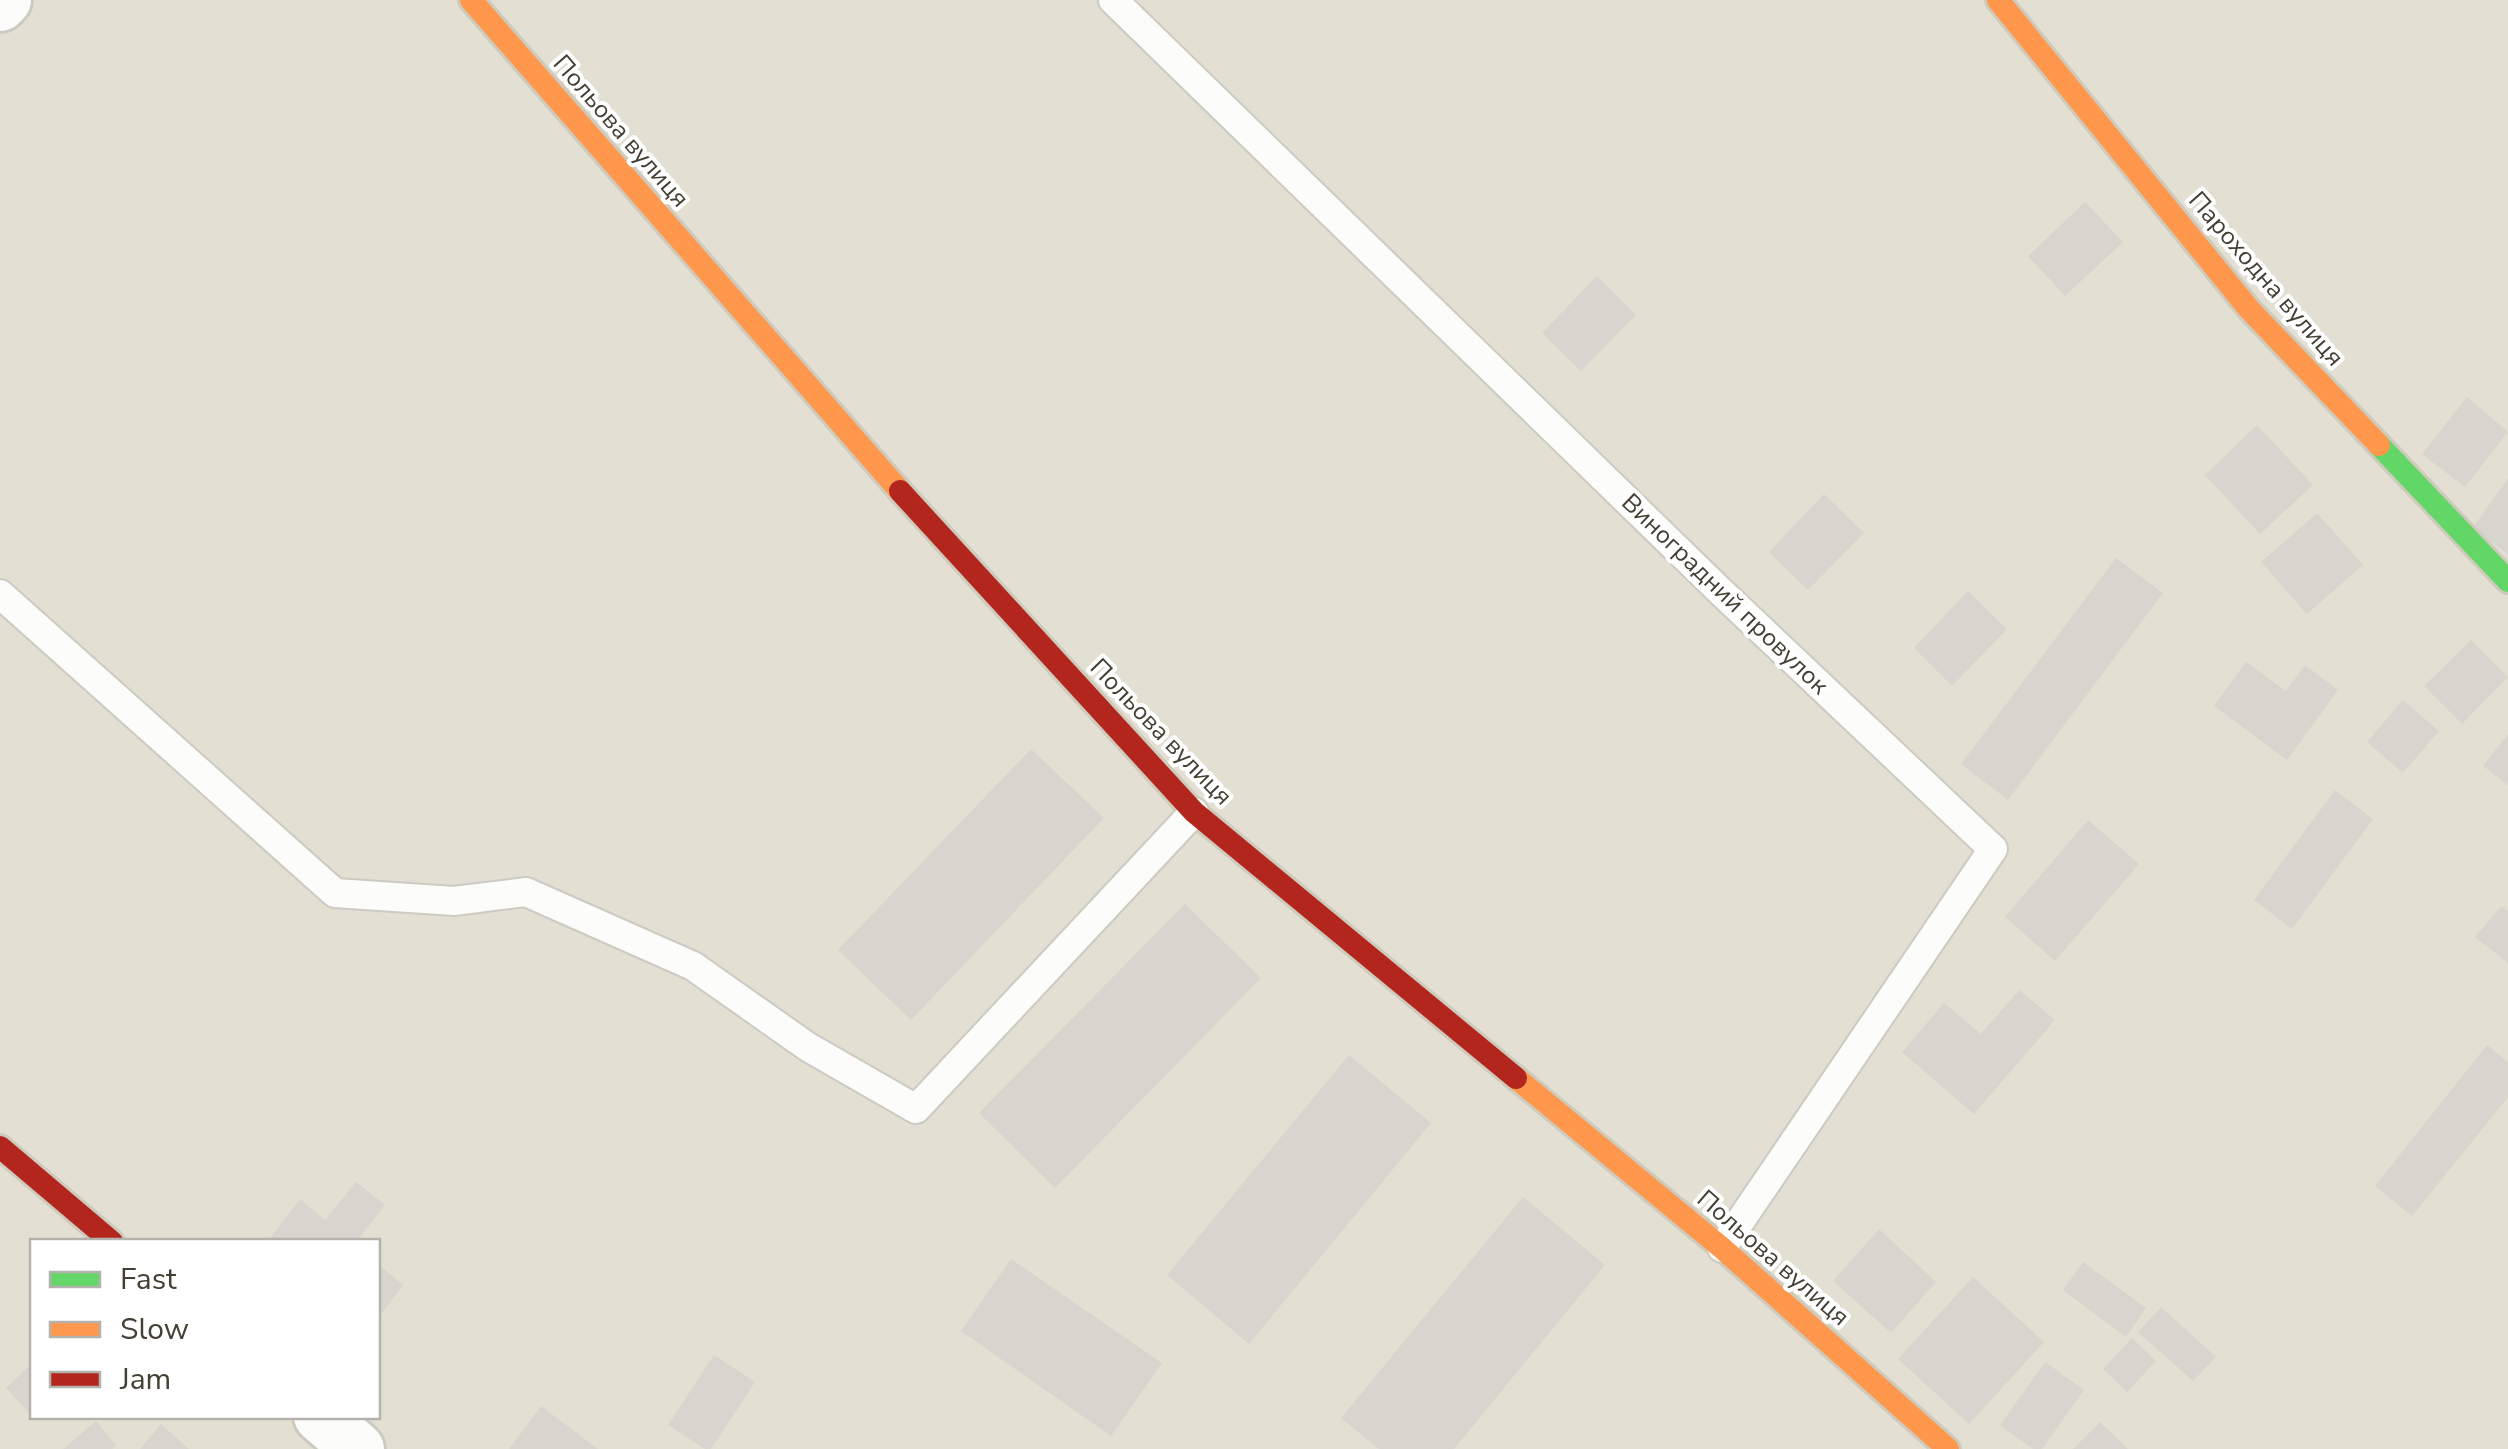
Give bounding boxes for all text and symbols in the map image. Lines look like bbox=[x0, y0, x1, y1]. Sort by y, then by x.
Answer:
street label: Польова вулиця bbox=[545, 48, 697, 214]
street label: Пароходна вулиця bbox=[2181, 184, 2351, 374]
street label: Виноградний провулок bbox=[1614, 486, 1837, 703]
street label: Польова вулиця bbox=[1082, 651, 1240, 813]
street label: Польова вулиця bbox=[1690, 1182, 1856, 1334]
legend bbox=[30, 1239, 380, 1419]
text: Fast bbox=[120, 1259, 177, 1300]
text: Slow bbox=[120, 1309, 189, 1350]
text: Jam bbox=[119, 1359, 171, 1400]

